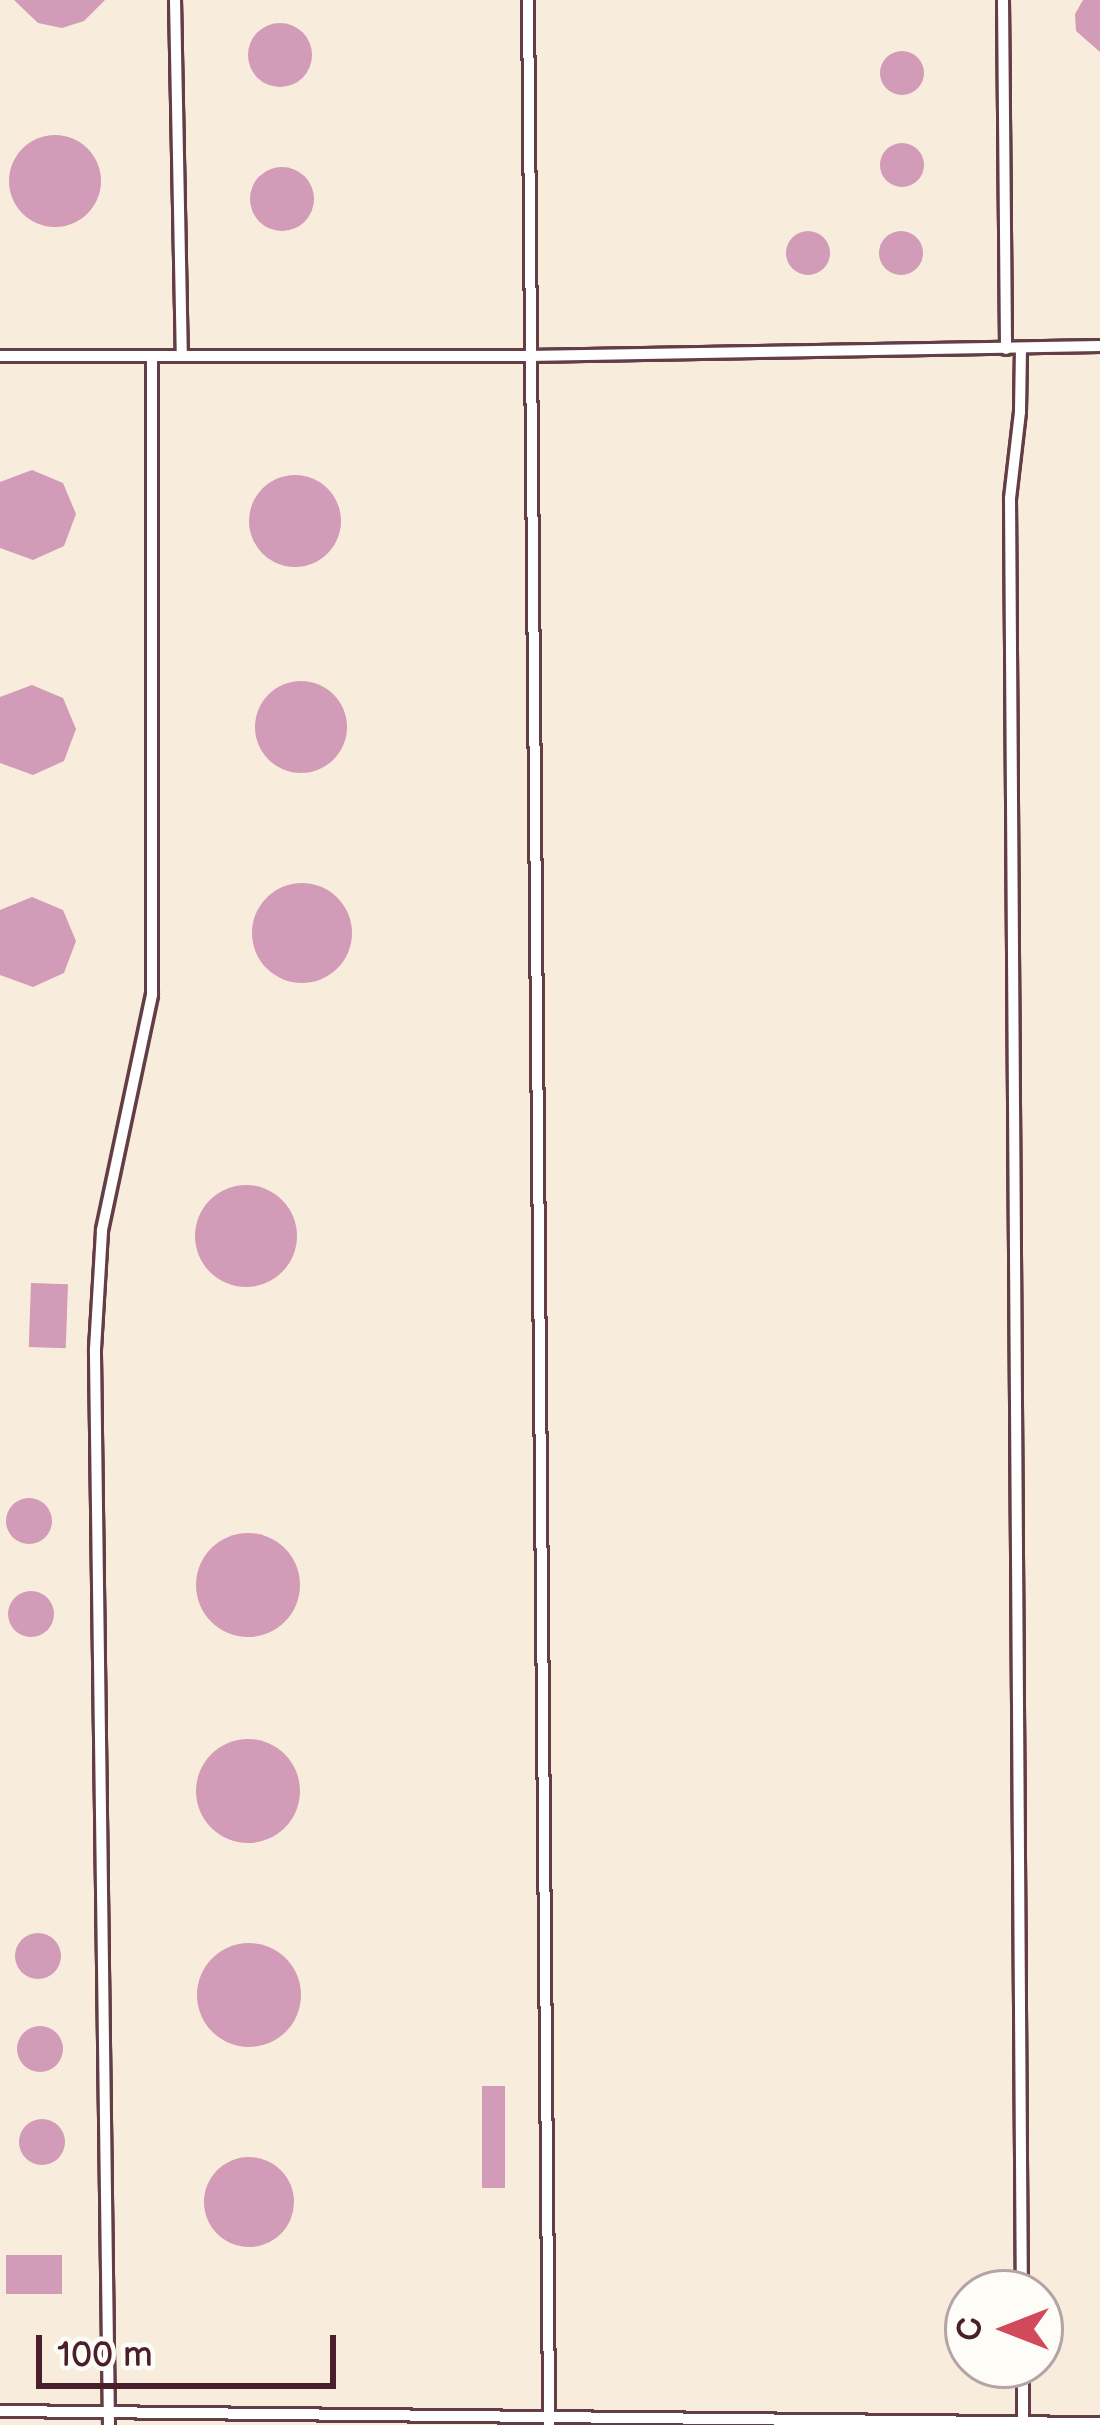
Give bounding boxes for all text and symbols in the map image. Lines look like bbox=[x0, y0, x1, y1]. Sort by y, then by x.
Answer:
north arrow bbox=[944, 2269, 1064, 2389]
scale bar bbox=[42, 2311, 342, 2385]
text: С bbox=[951, 2318, 991, 2340]
text: 100 m bbox=[57, 2334, 153, 2377]

